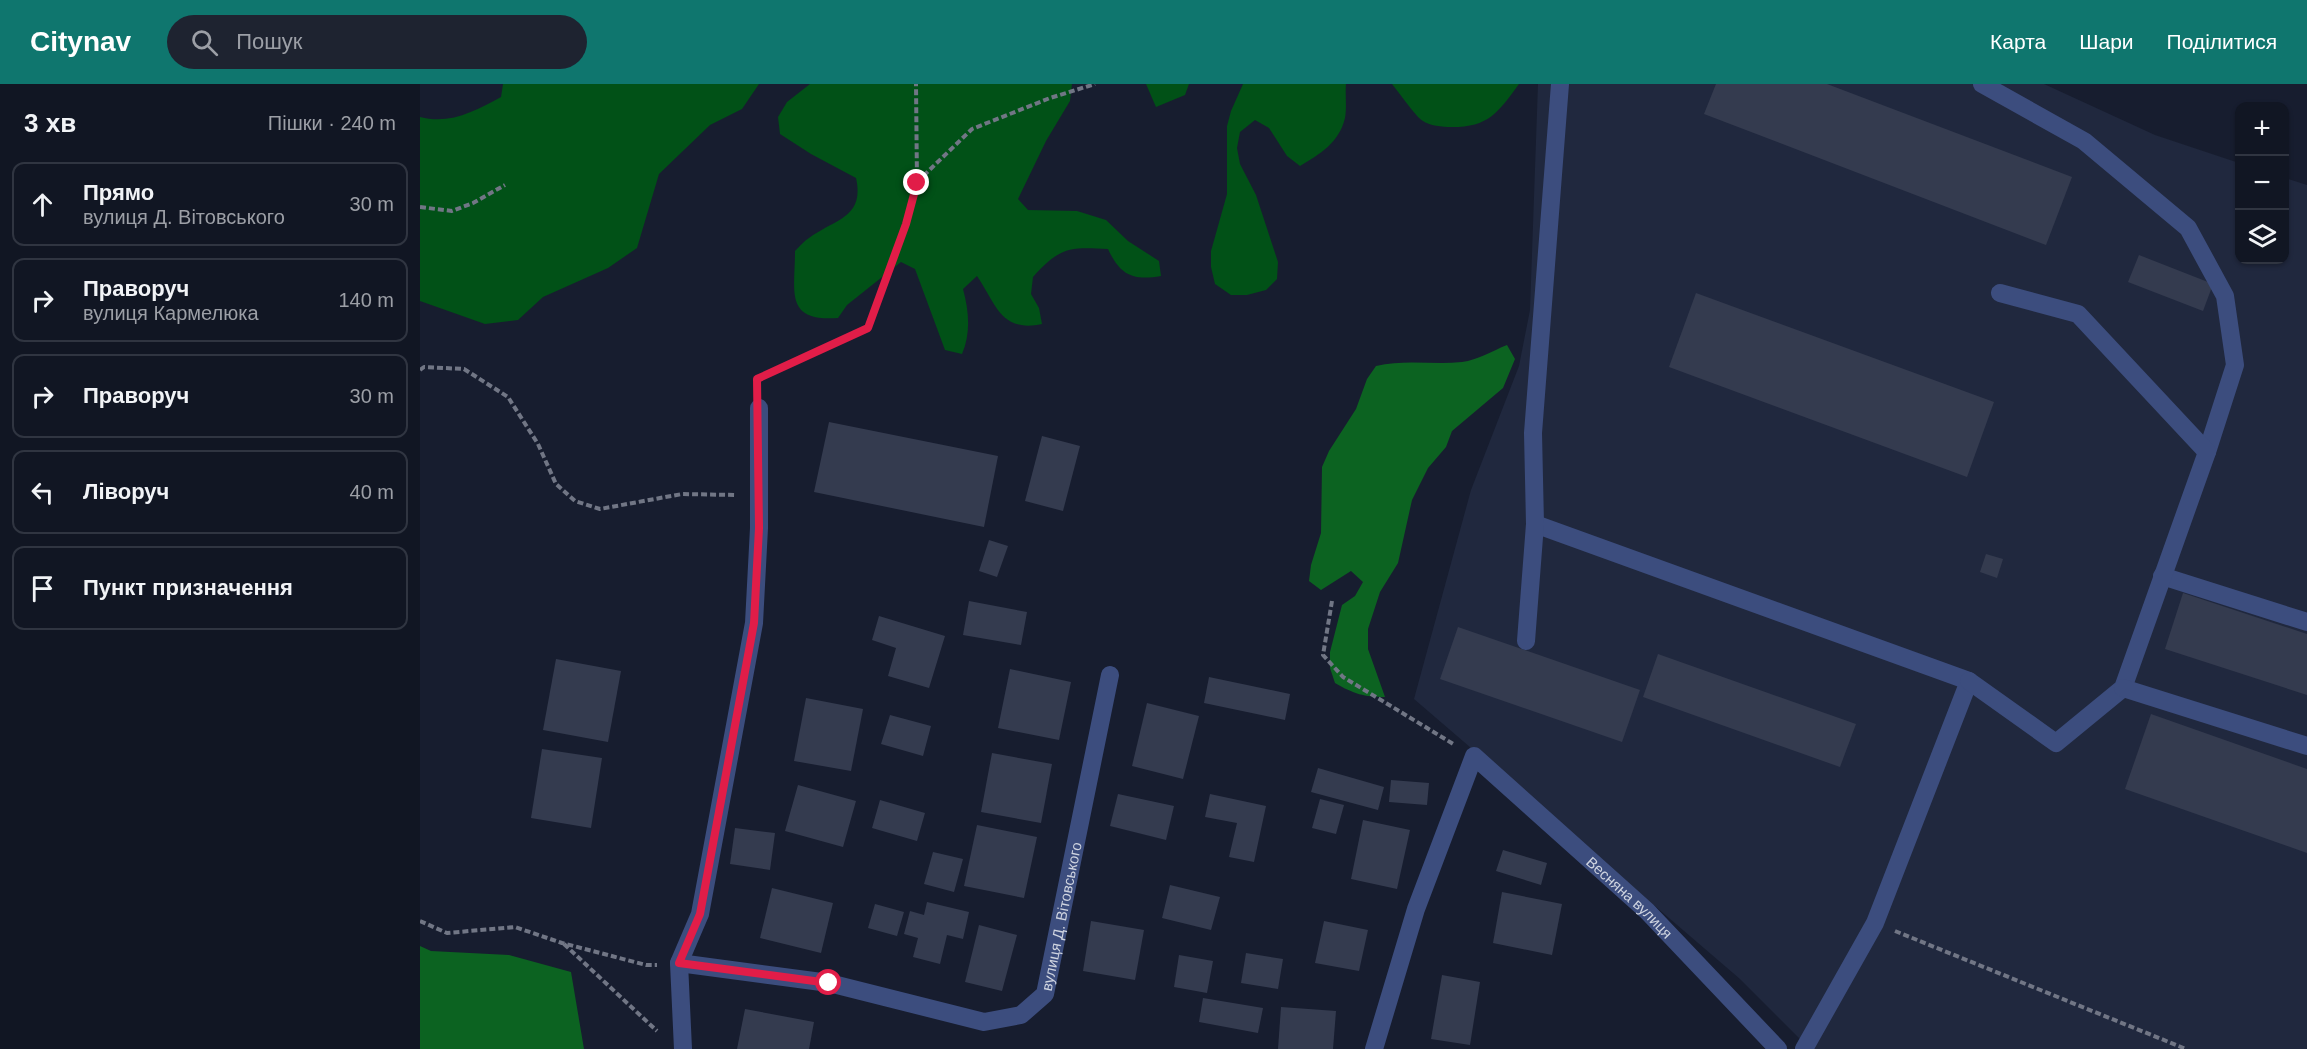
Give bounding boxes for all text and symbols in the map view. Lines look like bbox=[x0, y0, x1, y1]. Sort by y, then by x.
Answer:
search box bbox=[167, 15, 587, 69]
text: Citynav bbox=[30, 26, 131, 57]
icon: search bbox=[188, 26, 221, 59]
text: Пошук bbox=[236, 29, 302, 54]
text: Карта bbox=[1990, 30, 2046, 53]
text: Шари bbox=[2079, 30, 2134, 53]
text: Поділитися bbox=[2167, 30, 2277, 53]
map controls bbox=[2235, 102, 2289, 264]
button: + bbox=[2235, 102, 2289, 156]
text: 3 хв bbox=[24, 108, 76, 138]
text: Пішки · 240 m bbox=[268, 112, 396, 134]
button: − bbox=[2235, 156, 2289, 210]
route end bbox=[903, 169, 929, 195]
text: Прямо bbox=[83, 180, 154, 205]
icon: ahead bbox=[26, 188, 59, 221]
text: 30 m bbox=[350, 193, 394, 215]
text: вулиця Д. Вітовського bbox=[83, 206, 285, 228]
button: layers bbox=[2235, 210, 2289, 264]
text: Праворуч bbox=[83, 276, 189, 301]
icon: right bbox=[26, 284, 59, 317]
text: 140 m bbox=[338, 289, 394, 311]
text: вулиця Кармелюка bbox=[83, 302, 259, 324]
icon: right bbox=[26, 380, 59, 413]
text: Праворуч bbox=[83, 383, 189, 408]
text: 30 m bbox=[350, 385, 394, 407]
icon: left bbox=[26, 476, 59, 509]
text: Ліворуч bbox=[83, 479, 169, 504]
text: 40 m bbox=[350, 481, 394, 503]
icon: arrive bbox=[26, 572, 59, 605]
text: Пункт призначення bbox=[83, 575, 293, 600]
street label: вулиця Д. Вітовського bbox=[1037, 840, 1084, 992]
street label: Весняна вулиця bbox=[1583, 853, 1676, 941]
route start bbox=[815, 969, 841, 995]

